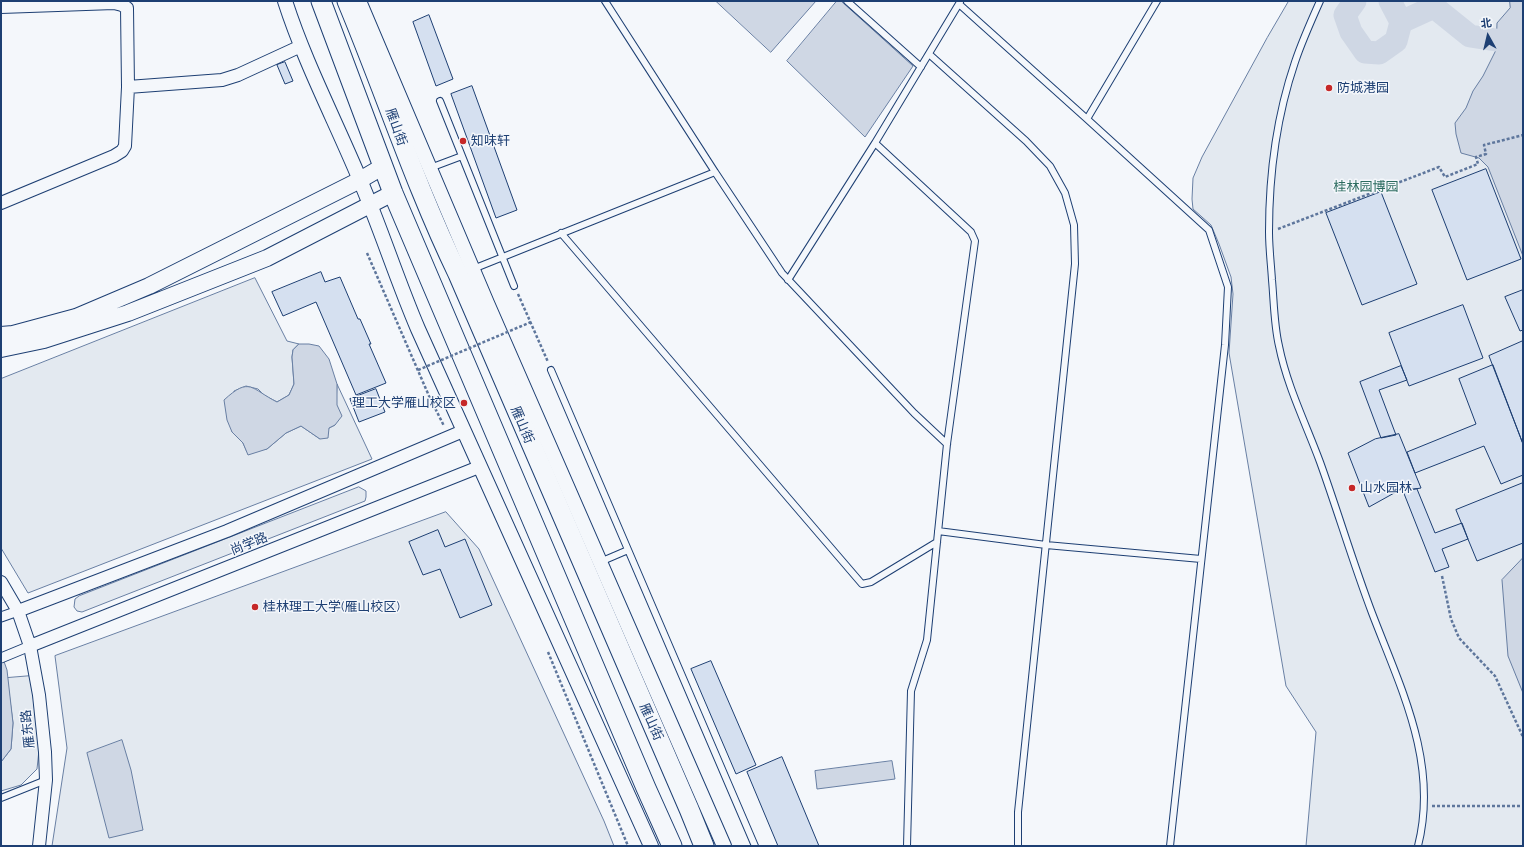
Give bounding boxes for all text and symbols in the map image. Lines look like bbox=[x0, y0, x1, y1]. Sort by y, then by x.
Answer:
north arrow bbox=[1468, 16, 1508, 56]
text: 北 bbox=[1480, 16, 1493, 31]
place label: 防城港园 bbox=[1337, 80, 1389, 96]
marker: 防城港园 bbox=[1324, 83, 1334, 93]
street label: 雁山街 bbox=[382, 106, 410, 148]
place label: 知味轩 bbox=[471, 133, 510, 149]
marker: 知味轩 bbox=[458, 136, 468, 146]
park label: 桂林园博园 bbox=[1334, 179, 1398, 195]
place label: 理工大学雁山校区 bbox=[352, 395, 456, 411]
marker: 理工大学雁山校区 bbox=[459, 398, 469, 408]
street label: 雁山街 bbox=[507, 404, 537, 446]
place label: 山水园林 bbox=[1360, 480, 1412, 496]
marker: 山水园林 bbox=[1347, 483, 1357, 493]
street label: 尚学路 bbox=[228, 529, 270, 559]
place label: 桂林理工大学(雁山校区) bbox=[263, 599, 400, 615]
marker: 桂林理工大学(雁山校区) bbox=[250, 602, 260, 612]
street label: 雁山街 bbox=[636, 701, 666, 743]
street label: 雁东路 bbox=[18, 709, 38, 749]

